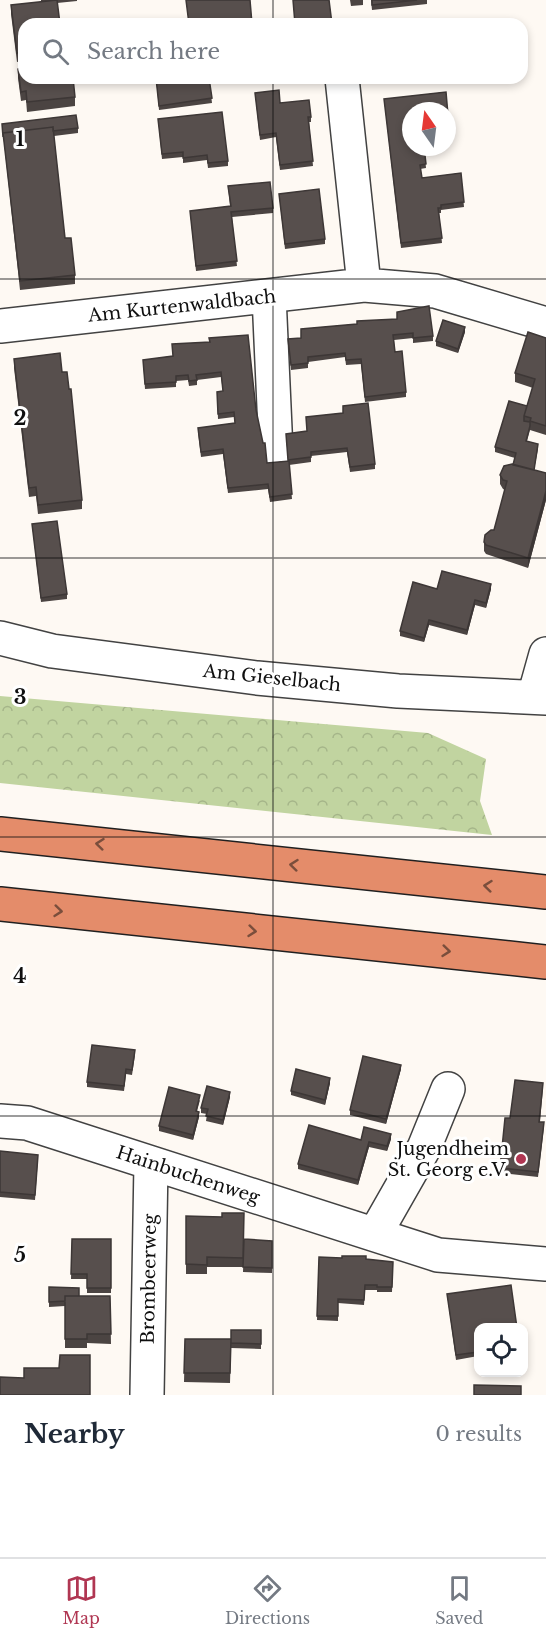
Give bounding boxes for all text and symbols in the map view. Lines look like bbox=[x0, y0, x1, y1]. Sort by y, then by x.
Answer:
search box bbox=[18, 18, 528, 84]
icon: search bbox=[39, 35, 72, 68]
text: Search here bbox=[87, 38, 220, 65]
north arrow bbox=[402, 102, 456, 156]
text: 1 bbox=[16, 127, 25, 151]
street label: Am Kurtenwaldbach bbox=[86, 285, 277, 327]
text: 2 bbox=[13, 406, 27, 430]
street label: Am Gieselbach bbox=[201, 660, 342, 696]
text: 3 bbox=[14, 685, 26, 709]
one-way arrow bbox=[95, 839, 105, 851]
one-way arrow bbox=[289, 859, 298, 872]
one-way arrow bbox=[483, 880, 492, 893]
one-way arrow bbox=[54, 904, 63, 916]
one-way arrow bbox=[248, 924, 257, 937]
one-way arrow bbox=[442, 944, 451, 957]
text: 4 bbox=[13, 964, 27, 988]
place label: Jugendheim St. Georg e.V. bbox=[388, 1138, 509, 1181]
street label: Hainbuchenweg bbox=[114, 1141, 263, 1209]
marker: Jugendheim St. Georg e.V. bbox=[514, 1152, 528, 1166]
street label: Brombeerweg bbox=[137, 1213, 161, 1344]
text: 5 bbox=[14, 1243, 26, 1267]
map controls bbox=[474, 1323, 528, 1377]
button: locate bbox=[474, 1323, 528, 1377]
text: Nearby bbox=[24, 1418, 125, 1450]
text: 0 results bbox=[436, 1422, 522, 1446]
tab: Map bbox=[63, 1572, 100, 1628]
tab: Directions bbox=[225, 1572, 310, 1628]
tab: Saved bbox=[435, 1572, 483, 1628]

